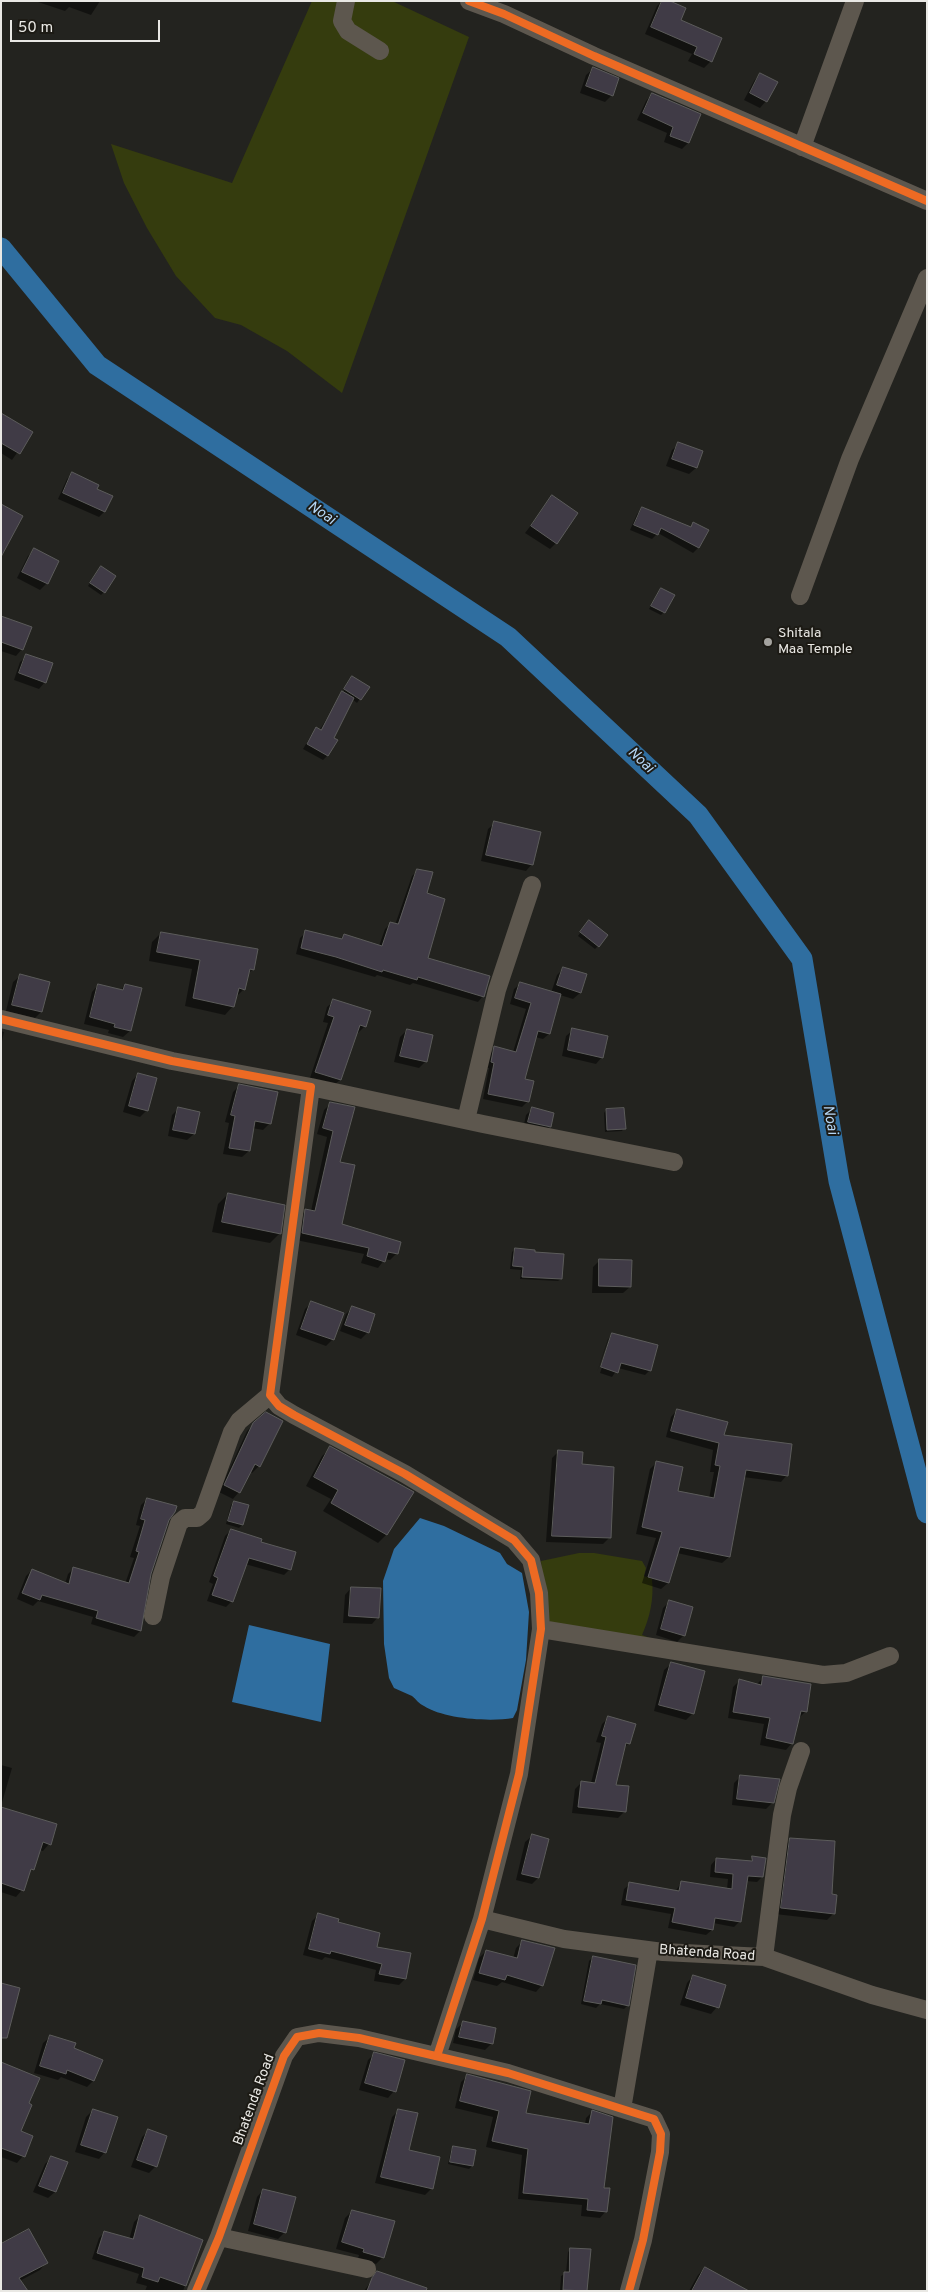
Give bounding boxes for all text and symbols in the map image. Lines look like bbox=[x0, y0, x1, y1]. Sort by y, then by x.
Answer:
scale bar bbox=[12, 10, 162, 42]
text: 50 m bbox=[18, 19, 53, 38]
water label: Noai bbox=[304, 498, 338, 530]
place label: Shitala Maa Temple bbox=[778, 626, 853, 658]
marker: Shitala Maa Temple bbox=[762, 636, 774, 648]
water label: Noai bbox=[623, 744, 657, 778]
water label: Noai bbox=[818, 1104, 840, 1136]
street label: Bhatenda Road bbox=[658, 1942, 756, 1966]
street label: Bhatenda Road bbox=[231, 2052, 279, 2148]

